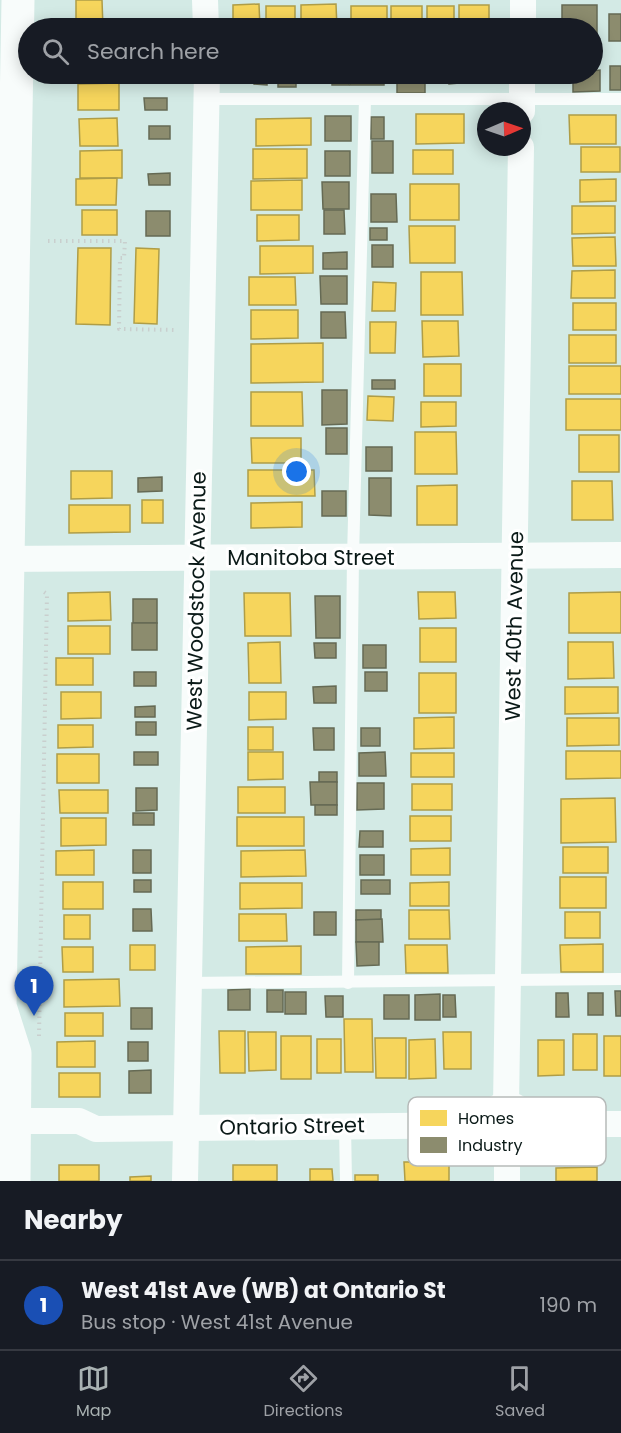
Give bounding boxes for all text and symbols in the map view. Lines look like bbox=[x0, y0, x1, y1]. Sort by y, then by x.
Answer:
search box bbox=[18, 18, 603, 84]
icon: search bbox=[39, 35, 72, 68]
text: Search here bbox=[87, 36, 220, 67]
north arrow bbox=[477, 102, 531, 156]
your location bbox=[282, 457, 311, 486]
street label: West Woodstock Avenue bbox=[179, 471, 213, 731]
street label: West 40th Avenue bbox=[498, 531, 530, 721]
street label: Manitoba Street bbox=[227, 543, 395, 572]
pin: 1 bbox=[15, 966, 54, 1016]
legend bbox=[408, 1097, 606, 1166]
text: Homes bbox=[458, 1107, 514, 1130]
street label: Ontario Street bbox=[219, 1110, 365, 1142]
text: Industry bbox=[458, 1134, 522, 1157]
text: Nearby bbox=[24, 1202, 122, 1238]
text: West 41st Ave (WB) at Ontario St bbox=[81, 1275, 446, 1306]
text: 1 bbox=[40, 1291, 47, 1319]
text: 190 m bbox=[540, 1291, 597, 1319]
text: Bus stop · West 41st Avenue bbox=[81, 1308, 353, 1336]
tab: Map bbox=[76, 1362, 111, 1423]
tab: Directions bbox=[264, 1362, 343, 1423]
tab: Saved bbox=[495, 1362, 545, 1423]

